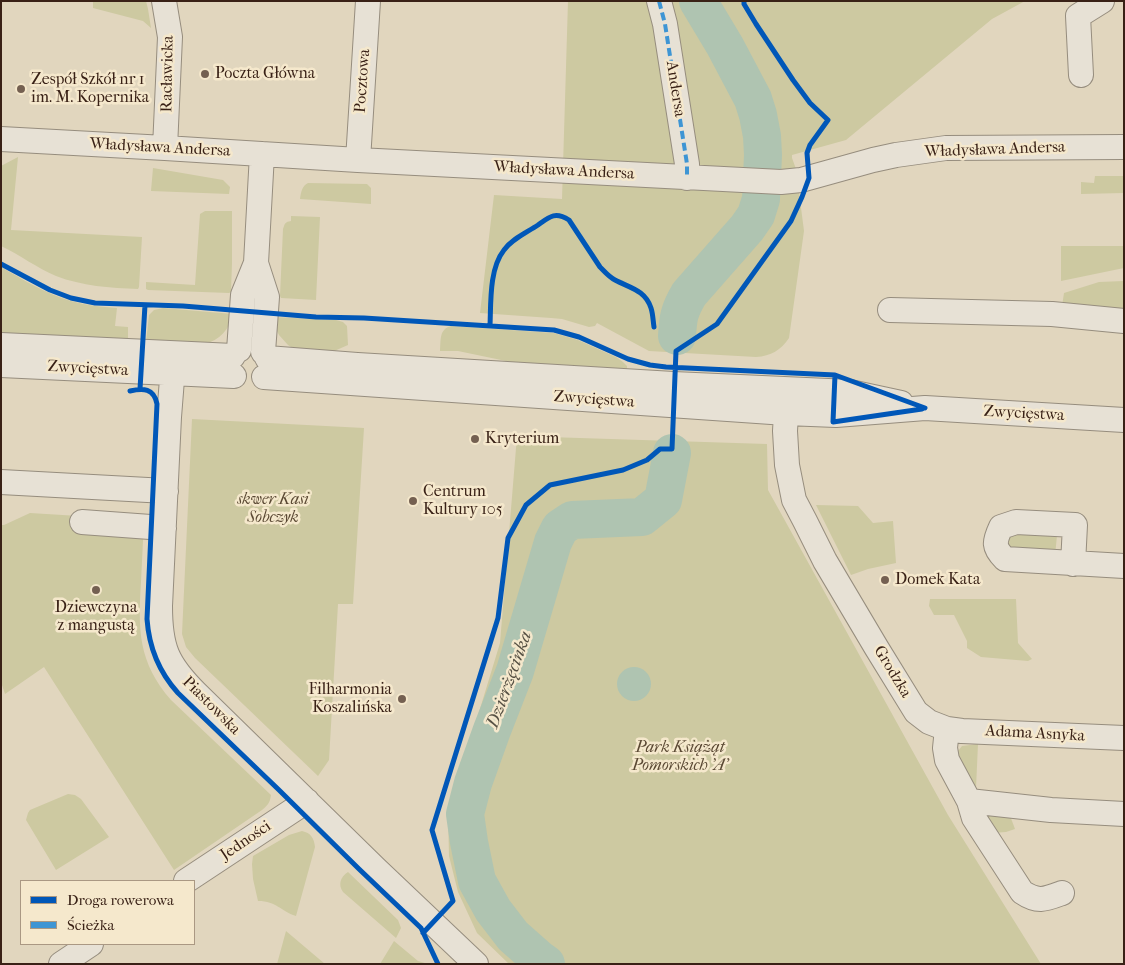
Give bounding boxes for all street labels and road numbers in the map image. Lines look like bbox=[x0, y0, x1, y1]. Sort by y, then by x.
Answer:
street label: Racławicka bbox=[158, 35, 178, 113]
street label: Pocztowa bbox=[351, 48, 375, 114]
street label: Andersa bbox=[661, 60, 689, 118]
street label: Władysława Andersa bbox=[89, 135, 231, 161]
street label: Władysława Andersa bbox=[924, 138, 1066, 162]
street label: Władysława Andersa bbox=[493, 158, 635, 184]
street label: Zwycięstwa bbox=[47, 357, 129, 381]
street label: Zwycięstwa bbox=[553, 388, 635, 412]
street label: Zwycięstwa bbox=[983, 402, 1065, 426]
street label: Grodzka bbox=[869, 642, 915, 702]
street label: Piastowska bbox=[178, 673, 244, 739]
street label: Adama Asnyka bbox=[985, 722, 1085, 746]
street label: Jedności bbox=[217, 817, 275, 865]

